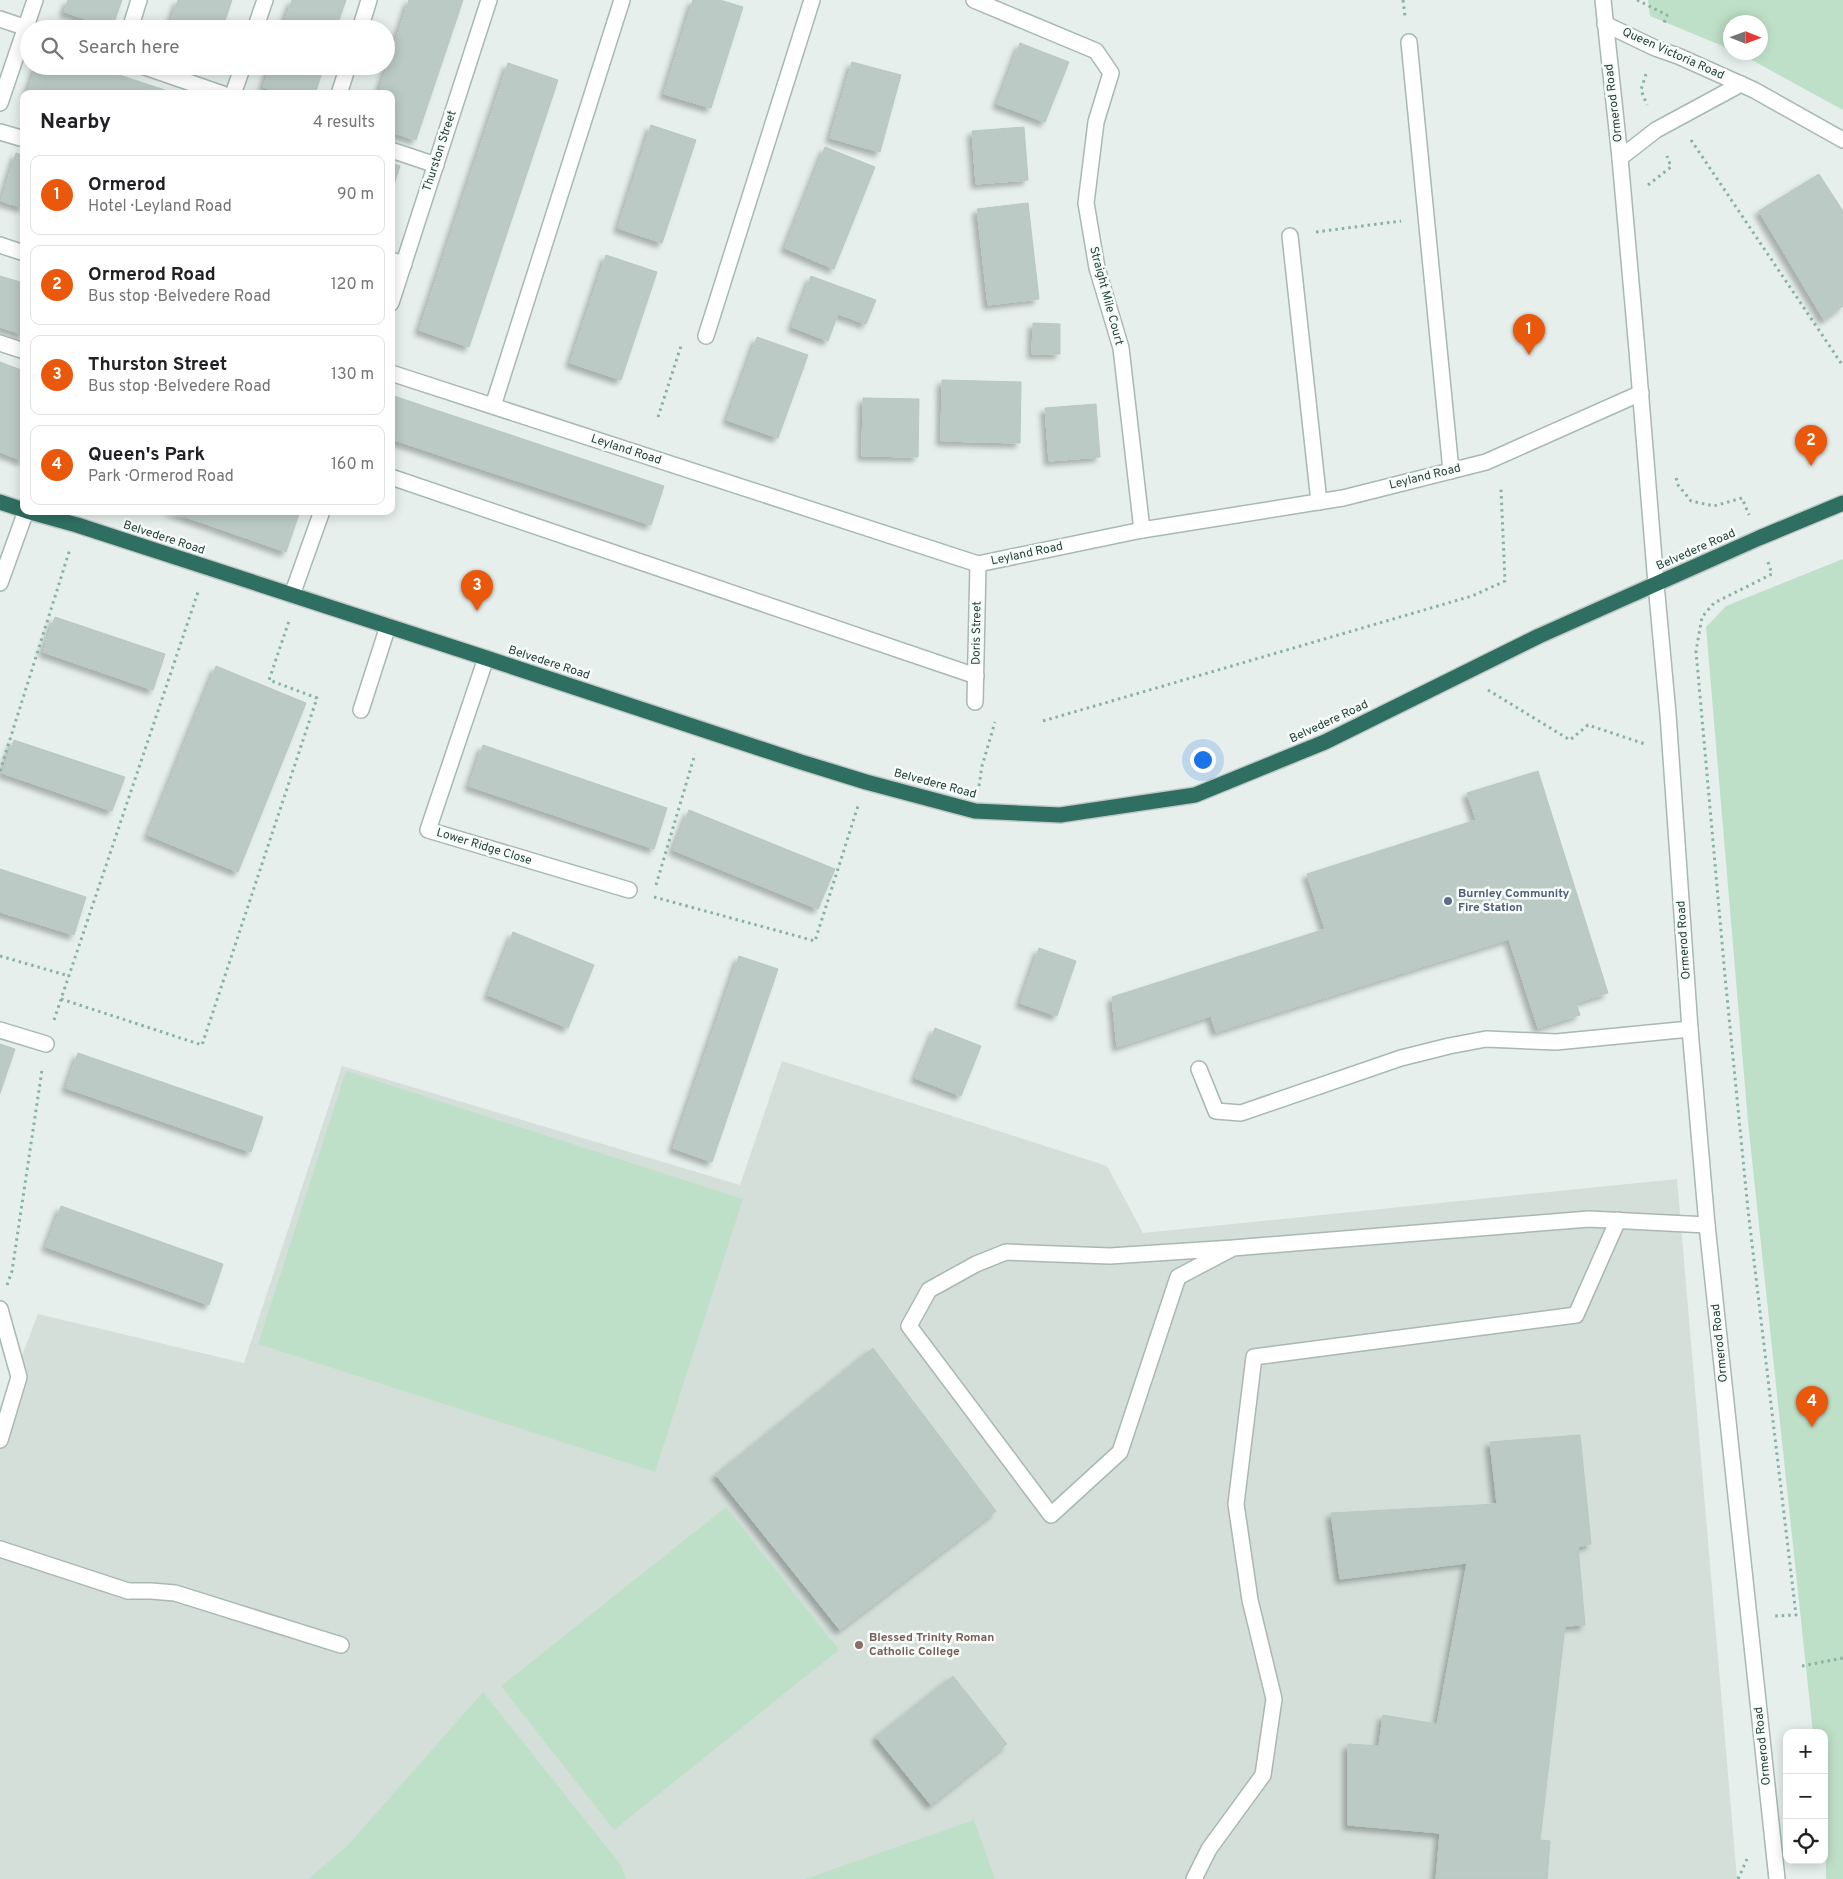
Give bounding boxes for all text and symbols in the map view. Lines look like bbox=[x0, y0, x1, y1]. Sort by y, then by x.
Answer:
north arrow bbox=[1723, 15, 1768, 60]
search box bbox=[20, 20, 395, 75]
street label: Queen Victoria Road bbox=[1619, 24, 1727, 84]
icon: search bbox=[38, 34, 66, 62]
text: Search here bbox=[78, 36, 180, 60]
street label: Ormerod Road bbox=[1601, 63, 1627, 143]
street label: Thurston Street bbox=[419, 108, 461, 194]
text: Nearby bbox=[40, 109, 111, 136]
text: 4 results bbox=[313, 113, 375, 133]
text: Ormerod bbox=[88, 173, 166, 197]
text: 1 bbox=[54, 185, 60, 205]
text: 90 m bbox=[337, 185, 374, 205]
text: Hotel · Leyland Road bbox=[88, 197, 232, 217]
street label: Straight Mile Court bbox=[1085, 245, 1127, 347]
text: Ormerod Road bbox=[88, 263, 216, 287]
text: 2 bbox=[52, 275, 62, 295]
text: 120 m bbox=[331, 275, 374, 295]
text: Bus stop · Belvedere Road bbox=[88, 287, 271, 307]
pin: 1 bbox=[1513, 314, 1545, 355]
text: Thurston Street bbox=[88, 353, 227, 377]
text: 3 bbox=[52, 365, 62, 385]
text: 130 m bbox=[331, 365, 374, 385]
text: Bus stop · Belvedere Road bbox=[88, 377, 271, 397]
pin: 2 bbox=[1795, 425, 1827, 466]
street label: Leyland Road bbox=[589, 431, 663, 469]
text: Queen's Park bbox=[88, 443, 205, 467]
text: 4 bbox=[52, 455, 62, 475]
text: 160 m bbox=[331, 455, 374, 475]
street label: Leyland Road bbox=[1388, 460, 1462, 494]
text: Park · Ormerod Road bbox=[88, 467, 234, 487]
street label: Belvedere Road bbox=[121, 517, 207, 559]
street label: Belvedere Road bbox=[1654, 525, 1738, 575]
street label: Leyland Road bbox=[990, 539, 1064, 569]
pin: 3 bbox=[461, 570, 493, 611]
street label: Doris Street bbox=[968, 601, 986, 665]
street label: Belvedere Road bbox=[506, 642, 592, 684]
street label: Belvedere Road bbox=[1287, 697, 1371, 747]
your location bbox=[1190, 747, 1216, 773]
street label: Belvedere Road bbox=[892, 765, 978, 803]
street label: Lower Ridge Close bbox=[434, 825, 534, 869]
place label: Burnley Community Fire Station bbox=[1458, 886, 1570, 916]
marker: Burnley Community Fire Station bbox=[1442, 895, 1454, 907]
street label: Ormerod Road bbox=[1673, 900, 1695, 980]
street label: Ormerod Road bbox=[1708, 1303, 1732, 1383]
pin: 4 bbox=[1796, 1386, 1828, 1427]
place label: Blessed Trinity Roman Catholic College bbox=[869, 1630, 994, 1660]
marker: Blessed Trinity Roman Catholic College bbox=[853, 1639, 865, 1651]
street label: Ormerod Road bbox=[1751, 1706, 1775, 1786]
map controls bbox=[1783, 1729, 1828, 1864]
button: + bbox=[1783, 1729, 1828, 1774]
button: − bbox=[1783, 1774, 1828, 1819]
button: locate bbox=[1783, 1819, 1828, 1864]

